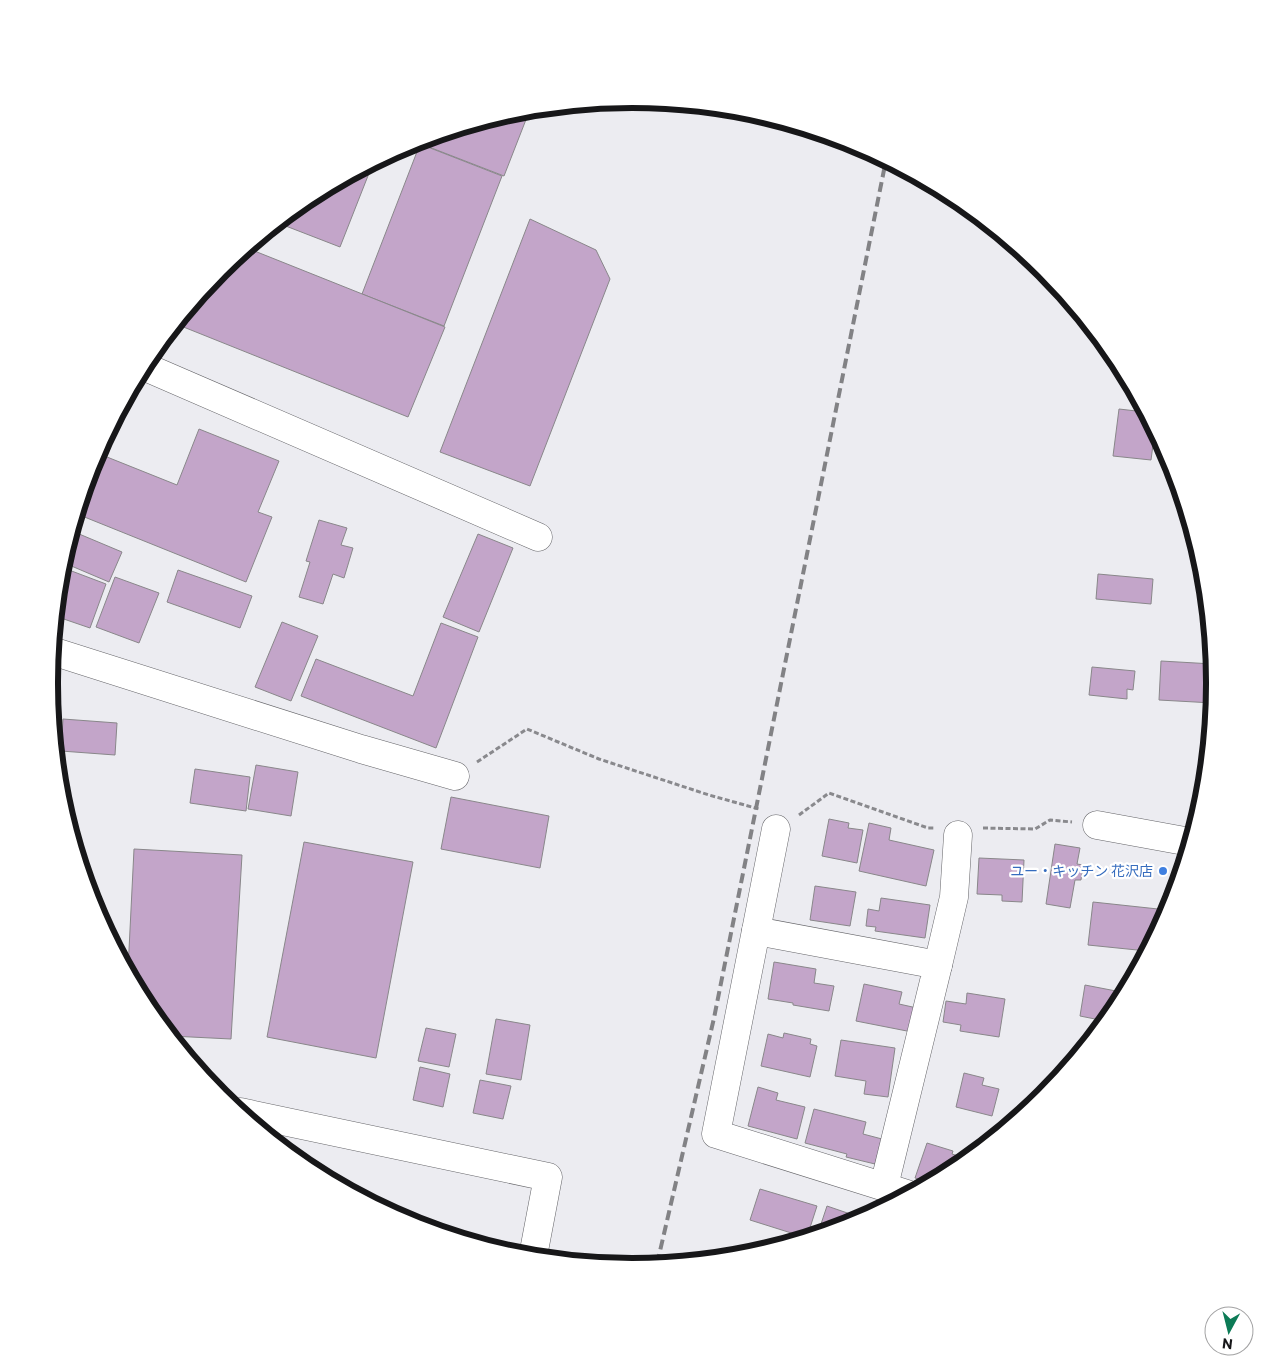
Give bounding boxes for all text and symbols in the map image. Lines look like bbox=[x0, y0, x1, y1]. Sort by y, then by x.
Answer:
place label: ユー・キッチン 花沢店 bbox=[1010, 862, 1153, 879]
marker: ユー・キッチン 花沢店 bbox=[1157, 865, 1169, 877]
north arrow bbox=[1204, 1306, 1254, 1356]
text: N bbox=[1221, 1335, 1234, 1353]

